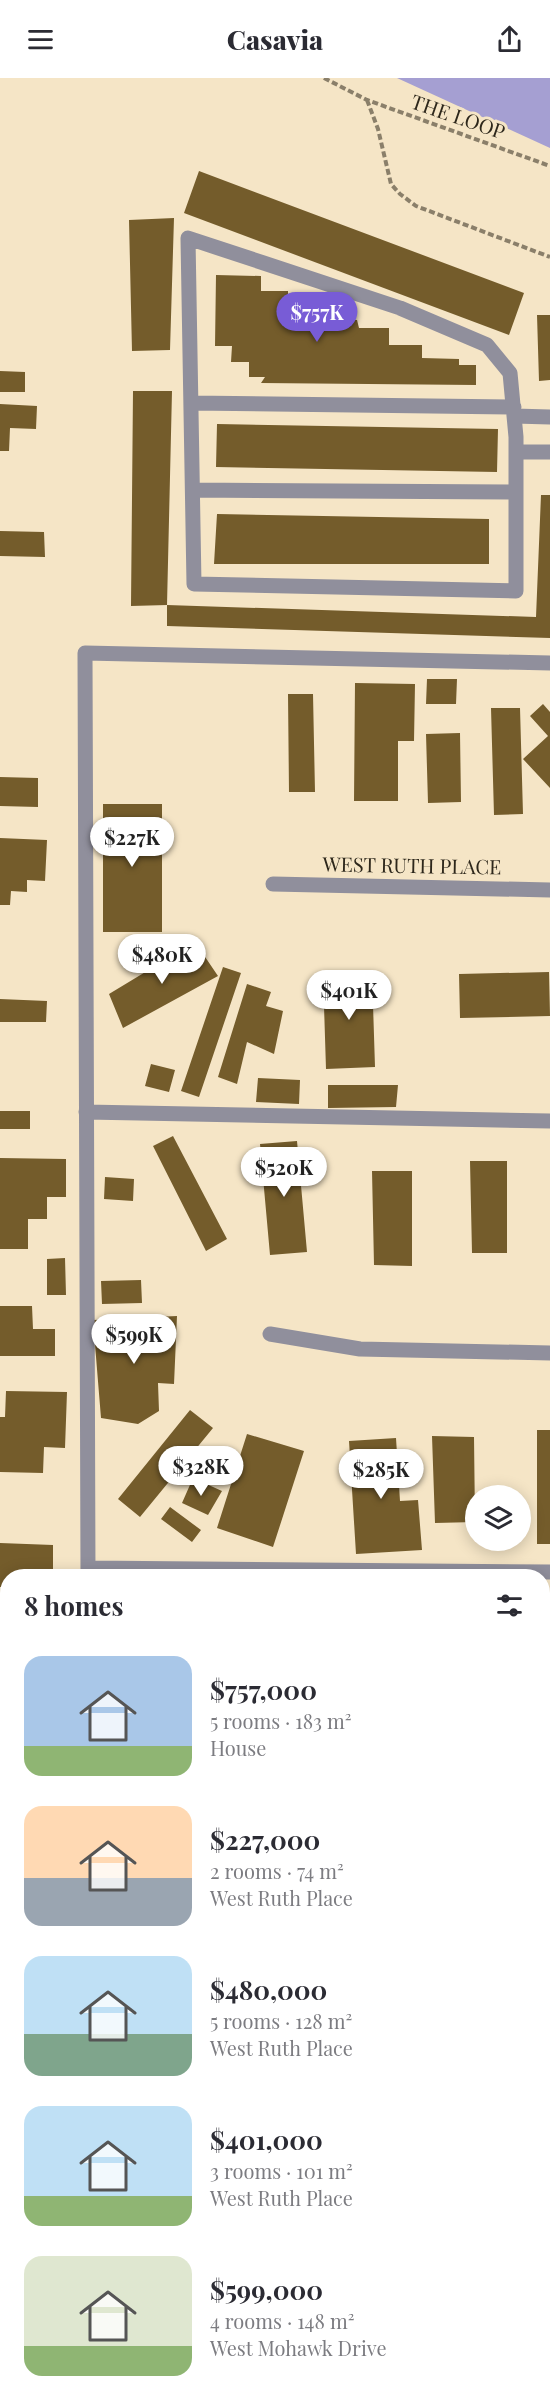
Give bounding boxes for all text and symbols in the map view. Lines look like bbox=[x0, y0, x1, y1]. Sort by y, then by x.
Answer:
text: Casavia bbox=[227, 21, 323, 57]
icon: menu bbox=[24, 23, 57, 56]
icon: share bbox=[493, 23, 526, 56]
street label: THE LOOP bbox=[408, 87, 509, 144]
pin: $757K bbox=[275, 292, 359, 343]
text: $757K bbox=[290, 298, 344, 325]
pin: $227K bbox=[90, 817, 174, 868]
text: $227K bbox=[104, 823, 160, 850]
street label: WEST RUTH PLACE bbox=[321, 849, 502, 880]
pin: $480K bbox=[120, 934, 204, 985]
text: $480K bbox=[132, 940, 192, 967]
pin: $401K bbox=[307, 970, 391, 1021]
text: $401K bbox=[321, 976, 377, 1003]
pin: $520K bbox=[242, 1147, 326, 1198]
text: $520K bbox=[255, 1153, 313, 1180]
pin: $599K bbox=[92, 1314, 176, 1365]
text: $599K bbox=[105, 1320, 163, 1347]
pin: $328K bbox=[159, 1446, 243, 1497]
pin: $285K bbox=[339, 1449, 423, 1500]
text: $328K bbox=[172, 1452, 230, 1479]
text: $285K bbox=[353, 1455, 409, 1482]
map controls bbox=[465, 1485, 531, 1551]
button: layers bbox=[465, 1485, 531, 1551]
text: 8 homes bbox=[24, 1588, 123, 1623]
icon: filters bbox=[493, 1589, 526, 1622]
text: $757,000 bbox=[210, 1672, 317, 1707]
icon: home bbox=[72, 1680, 144, 1752]
text: 5 rooms · 183 m² bbox=[210, 1707, 351, 1734]
text: House bbox=[210, 1734, 266, 1761]
text: $227,000 bbox=[210, 1822, 320, 1857]
icon: home bbox=[72, 1830, 144, 1902]
text: 2 rooms · 74 m² bbox=[210, 1857, 344, 1884]
text: West Ruth Place bbox=[210, 1884, 353, 1911]
text: $480,000 bbox=[210, 1972, 327, 2007]
icon: home bbox=[72, 1980, 144, 2052]
text: 5 rooms · 128 m² bbox=[210, 2007, 352, 2034]
text: West Ruth Place bbox=[210, 2034, 353, 2061]
text: $401,000 bbox=[210, 2122, 323, 2157]
icon: home bbox=[72, 2130, 144, 2202]
text: 3 rooms · 101 m² bbox=[210, 2157, 353, 2184]
text: West Ruth Place bbox=[210, 2184, 353, 2211]
text: $599,000 bbox=[210, 2272, 323, 2307]
icon: home bbox=[72, 2280, 144, 2352]
text: 4 rooms · 148 m² bbox=[210, 2307, 354, 2334]
text: West Mohawk Drive bbox=[210, 2334, 387, 2361]

